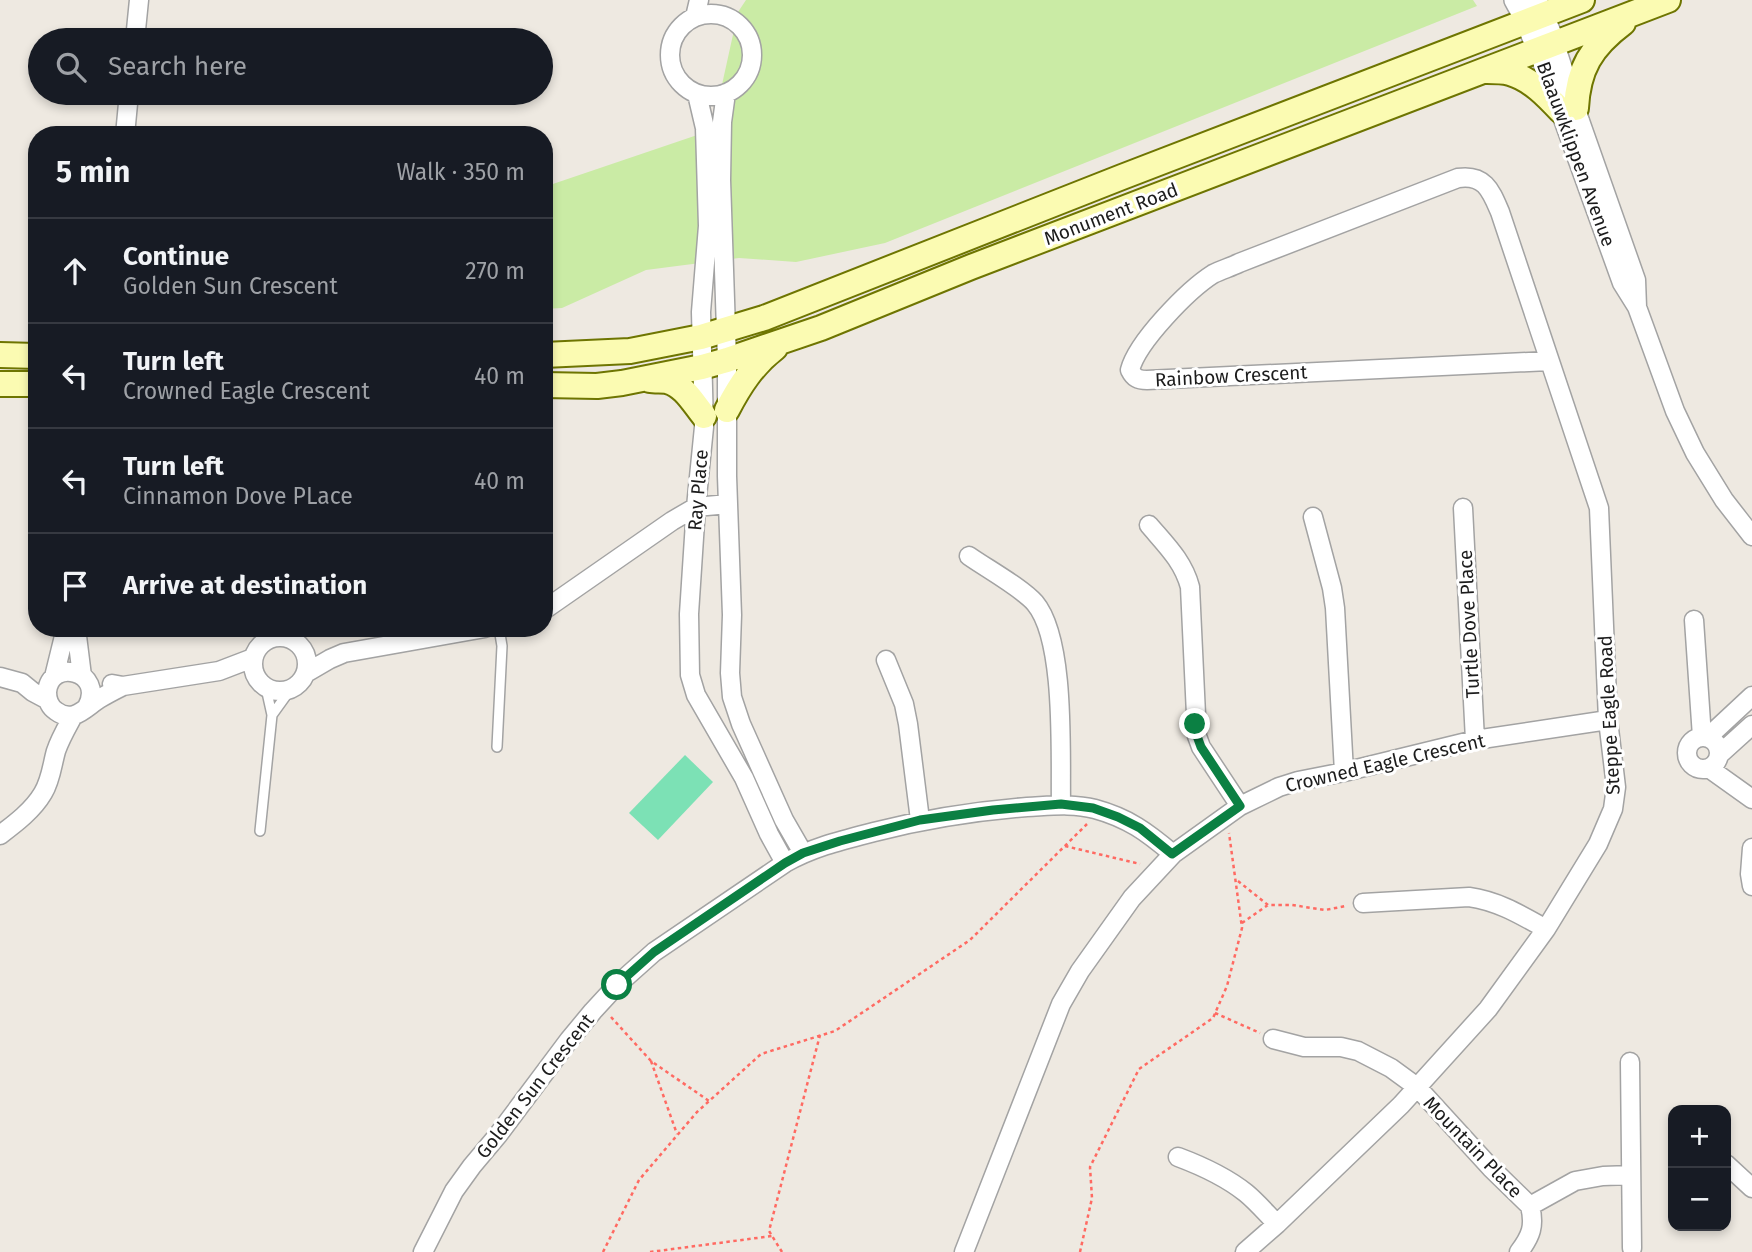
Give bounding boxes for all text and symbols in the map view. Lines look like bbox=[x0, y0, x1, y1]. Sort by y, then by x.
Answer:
search box bbox=[28, 28, 553, 105]
icon: search bbox=[52, 48, 90, 86]
text: Search here bbox=[108, 51, 247, 82]
street label: Blaauwklippen Avenue bbox=[1532, 58, 1620, 250]
text: 5 min bbox=[56, 154, 130, 190]
text: Walk · 350 m bbox=[397, 158, 525, 186]
street label: Monument Road bbox=[1041, 178, 1181, 250]
text: Continue bbox=[123, 241, 229, 272]
icon: ahead bbox=[56, 252, 94, 290]
text: 270 m bbox=[465, 257, 525, 285]
text: Golden Sun Crescent bbox=[123, 272, 338, 300]
text: Turn left bbox=[123, 346, 224, 377]
icon: left bbox=[56, 357, 94, 395]
street label: Rainbow Crescent bbox=[1154, 361, 1308, 391]
text: 40 m bbox=[474, 362, 525, 390]
text: Crowned Eagle Crescent bbox=[123, 377, 370, 405]
street label: Ray Place bbox=[683, 448, 713, 532]
text: Turn left bbox=[123, 451, 224, 482]
icon: left bbox=[56, 462, 94, 500]
text: 40 m bbox=[474, 467, 525, 495]
text: Cinnamon Dove PLace bbox=[123, 482, 353, 510]
street label: Turtle Dove Place bbox=[1454, 549, 1484, 699]
icon: arrive bbox=[56, 567, 94, 605]
text: Arrive at destination bbox=[123, 570, 367, 601]
street label: Steppe Eagle Road bbox=[1593, 635, 1625, 795]
route end bbox=[1179, 708, 1210, 739]
street label: Crowned Eagle Crescent bbox=[1283, 729, 1487, 797]
route start bbox=[601, 969, 632, 1000]
street label: Golden Sun Crescent bbox=[471, 1009, 599, 1163]
street label: Mountain Place bbox=[1419, 1091, 1527, 1203]
map controls bbox=[1668, 1105, 1731, 1231]
button: + bbox=[1668, 1105, 1731, 1168]
button: − bbox=[1668, 1168, 1731, 1231]

